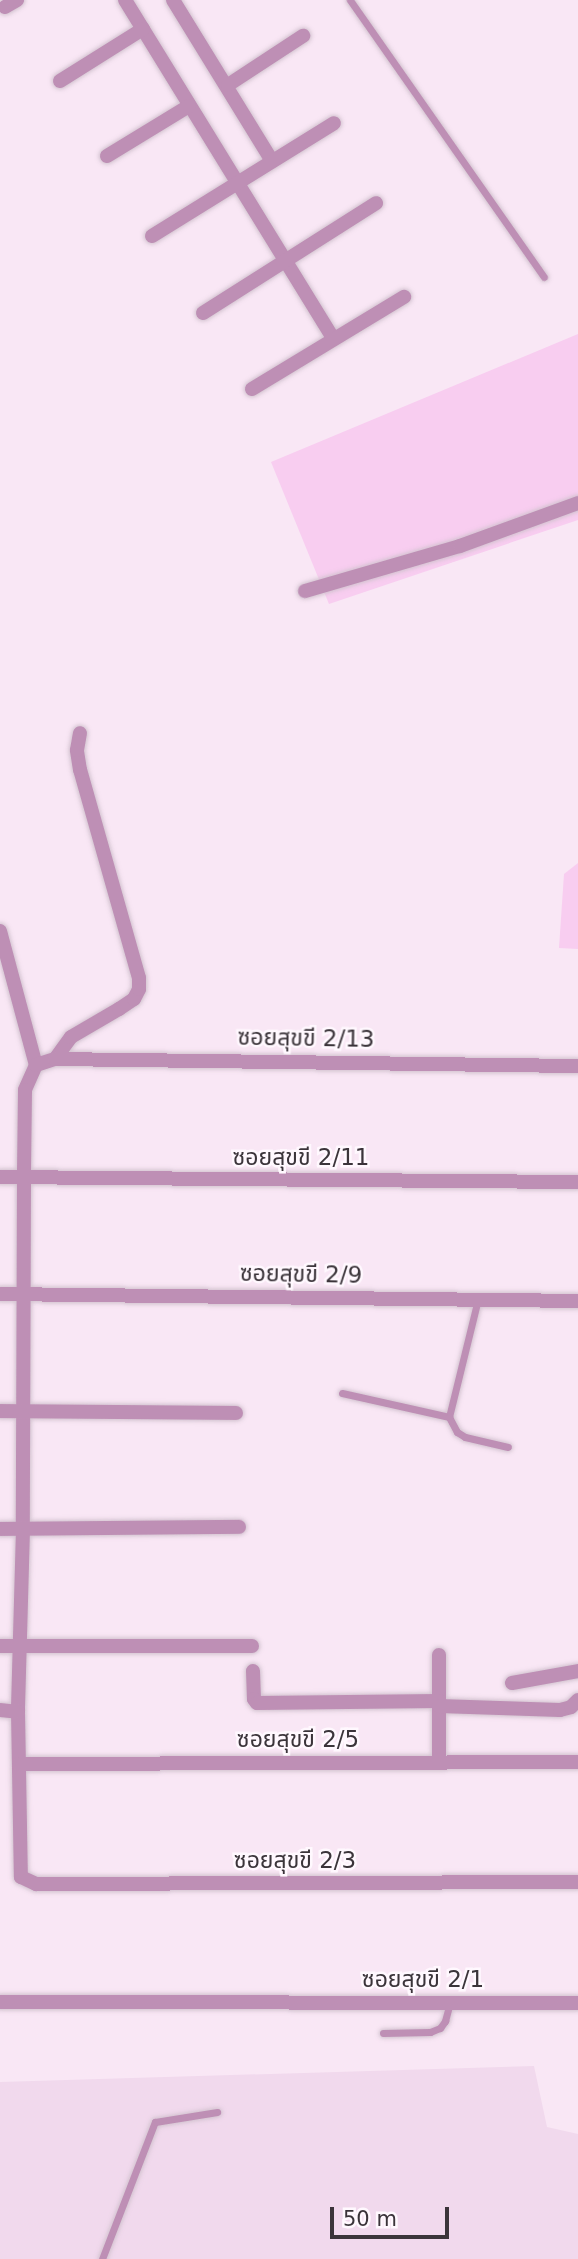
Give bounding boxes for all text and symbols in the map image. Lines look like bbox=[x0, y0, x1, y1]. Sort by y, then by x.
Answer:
street label: ซอยสุขขี 2/13 bbox=[237, 1023, 375, 1053]
street label: ซอยสุขขี 2/11 bbox=[233, 1143, 369, 1171]
street label: ซอยสุขขี 2/9 bbox=[240, 1259, 362, 1289]
street label: ซอยสุขขี 2/5 bbox=[237, 1725, 359, 1753]
street label: ซอยสุขขี 2/3 bbox=[234, 1846, 356, 1874]
street label: ซอยสุขขี 2/1 bbox=[362, 1965, 484, 1993]
scale bar bbox=[333, 2192, 452, 2236]
text: 50 m bbox=[343, 2207, 397, 2231]

